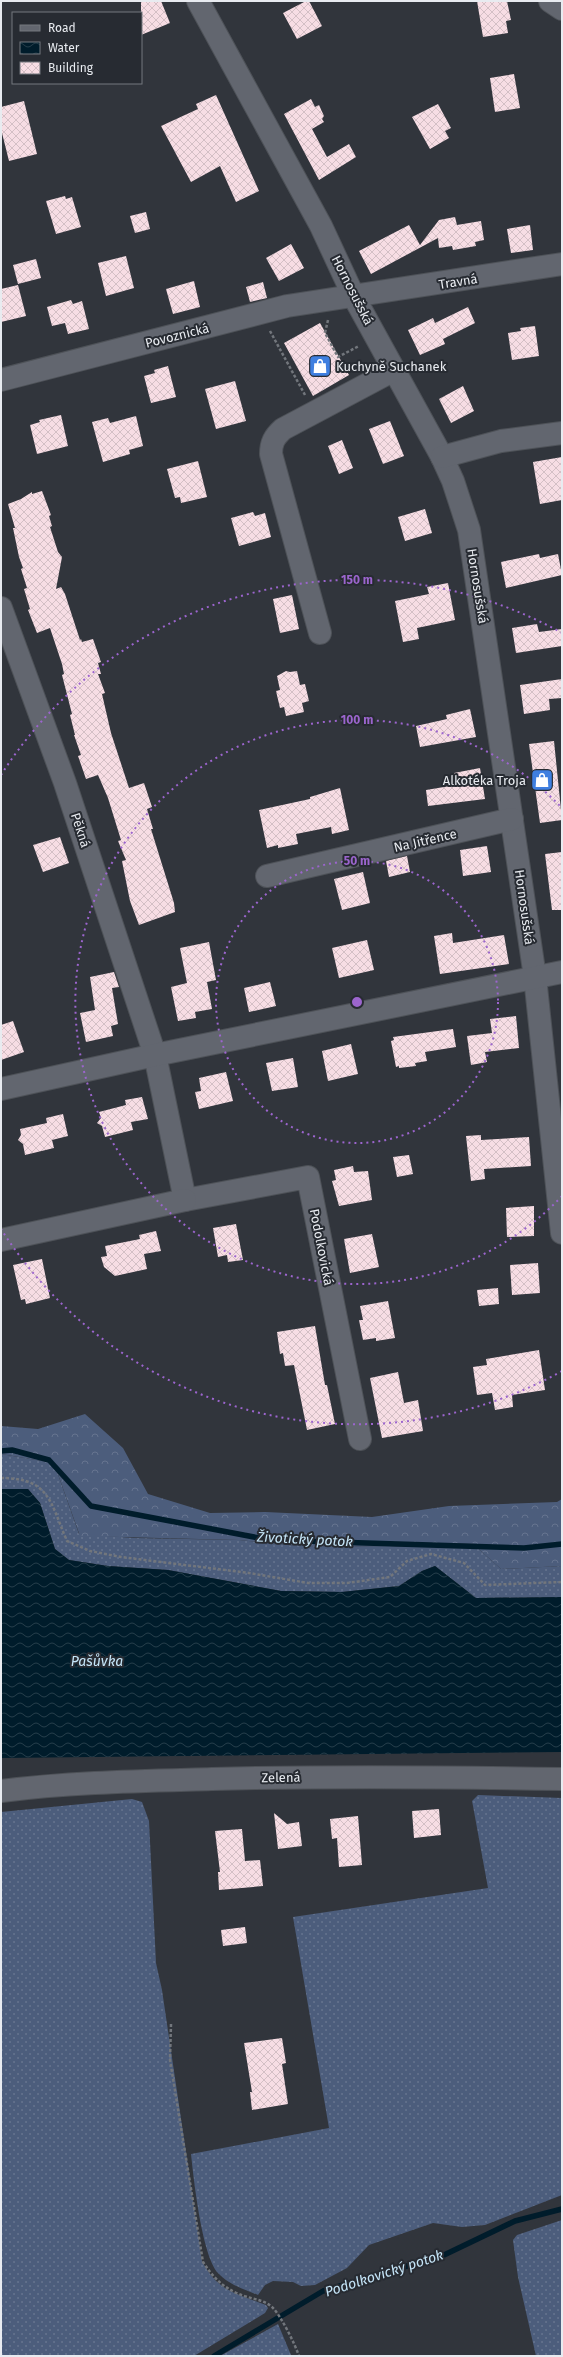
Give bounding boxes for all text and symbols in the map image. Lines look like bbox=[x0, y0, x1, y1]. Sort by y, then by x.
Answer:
legend bbox=[12, 12, 142, 84]
text: Road bbox=[48, 21, 76, 35]
text: Water bbox=[48, 41, 80, 55]
text: Building bbox=[48, 61, 94, 75]
street label: Hornosušská bbox=[329, 253, 376, 327]
street label: Travná bbox=[438, 271, 478, 292]
street label: Povoznická bbox=[144, 320, 211, 351]
shop icon: Kuchyně Suchanek bbox=[307, 353, 333, 379]
place label: Kuchyně Suchanek bbox=[336, 359, 447, 374]
street label: Hornosušská bbox=[464, 547, 491, 625]
text: 150 m bbox=[341, 573, 373, 587]
text: 100 m bbox=[341, 713, 373, 727]
shop icon: Alkotéka Troja bbox=[529, 767, 555, 793]
place label: Alkotéka Troja bbox=[443, 773, 526, 788]
street label: Pěkná bbox=[68, 811, 93, 849]
street label: Na Jitřence bbox=[392, 826, 458, 855]
text: 50 m bbox=[344, 854, 370, 868]
street label: Hornosušská bbox=[512, 868, 537, 946]
centre of rings bbox=[350, 995, 364, 1009]
street label: Podolkovická bbox=[307, 1207, 336, 1287]
water label: Životický potok bbox=[256, 1527, 354, 1551]
water label: Pašůvka bbox=[71, 1653, 123, 1670]
street label: Zelená bbox=[261, 1770, 301, 1785]
water label: Podolkovický potok bbox=[323, 2246, 446, 2301]

